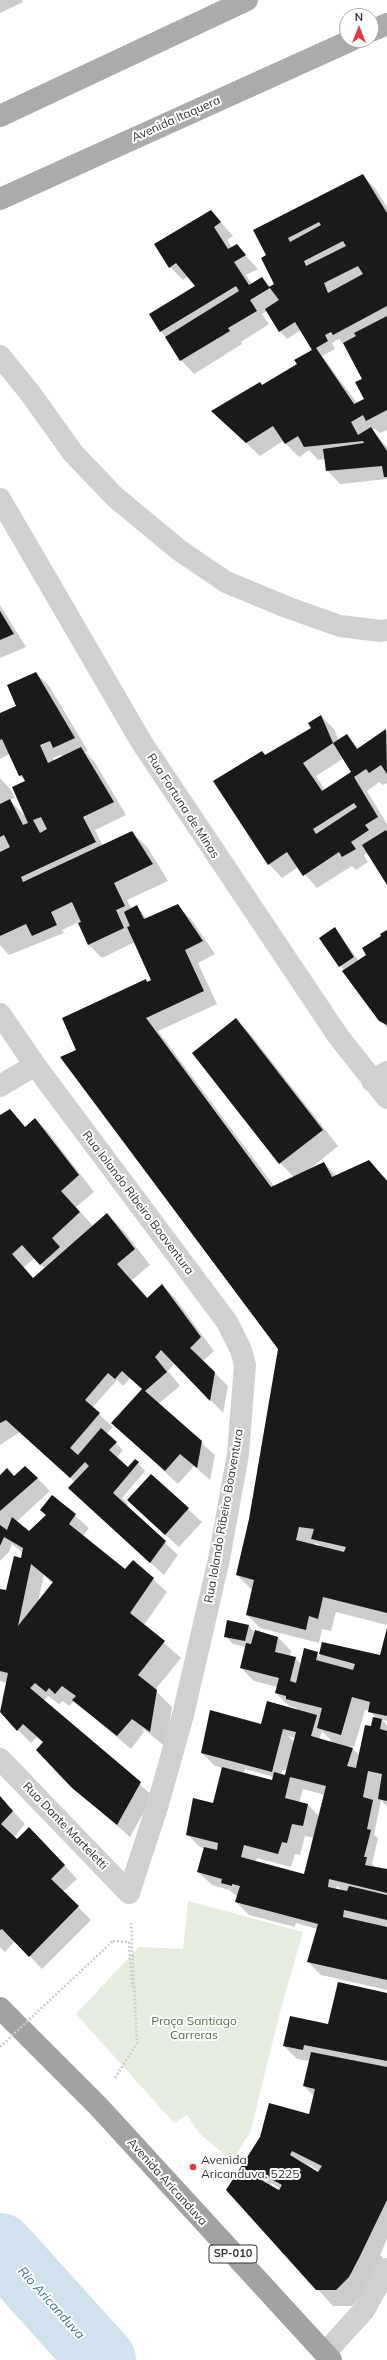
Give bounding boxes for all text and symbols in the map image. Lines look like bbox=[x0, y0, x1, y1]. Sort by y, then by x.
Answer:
north arrow bbox=[339, 8, 379, 48]
text: N bbox=[355, 10, 363, 24]
street label: Avenida Itaquera bbox=[129, 93, 223, 145]
street label: Rua Fortuna de Minas bbox=[144, 751, 222, 861]
street label: Rua Iolando Ribeiro Boaventura bbox=[79, 1128, 197, 1278]
street label: Rua Iolando Ribeiro Boaventura bbox=[202, 1428, 246, 1604]
street label: Rua Dante Marteletti bbox=[20, 1779, 110, 1873]
park label: Praça Santiago Carreras bbox=[151, 2014, 237, 2042]
street label: Avenida Aricanduva bbox=[124, 2135, 210, 2229]
place label: Avenida Aricanduva, 5225 bbox=[201, 2153, 299, 2181]
marker: Avenida Aricanduva, 5225 bbox=[188, 2162, 198, 2172]
road number: SP-010 bbox=[209, 2245, 257, 2263]
water label: Rio Aricanduva bbox=[14, 2264, 88, 2342]

